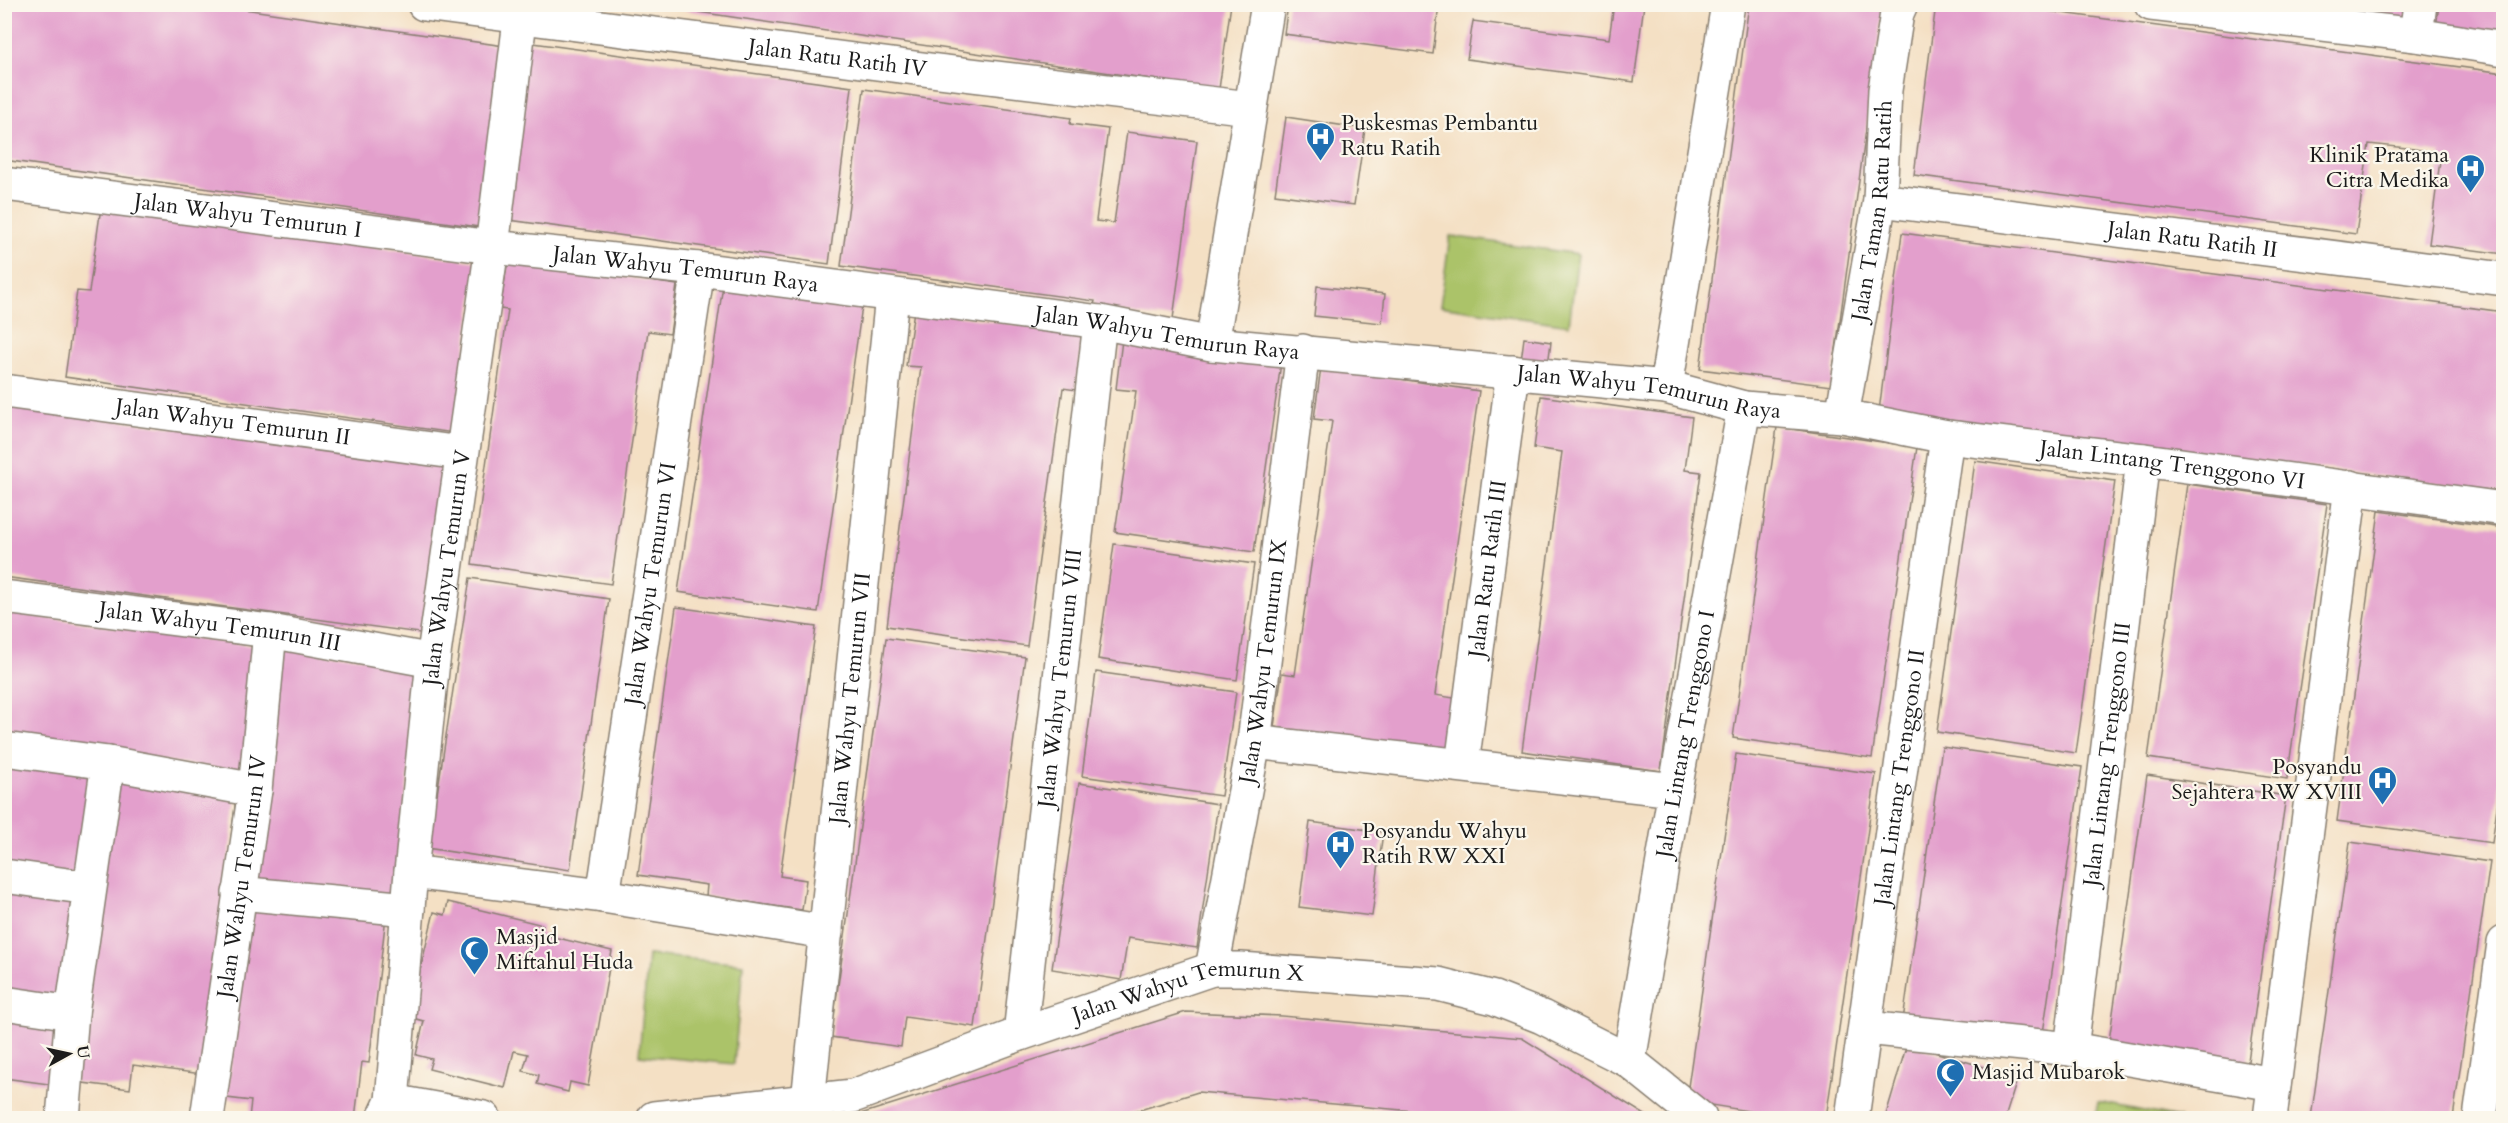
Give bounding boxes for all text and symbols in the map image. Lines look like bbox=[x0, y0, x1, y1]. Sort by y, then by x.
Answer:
street label: Jalan Ratu Ratih IV bbox=[743, 31, 929, 85]
street label: Jalan Taman Ratu Ratih bbox=[1843, 100, 1900, 326]
place label: Puskesmas Pembantu Ratu Ratih bbox=[1341, 108, 1538, 163]
hospital icon: Puskesmas Pembantu Ratu Ratih bbox=[1304, 120, 1336, 162]
place label: Klinik Pratama Citra Medika bbox=[2309, 140, 2449, 195]
hospital icon: Klinik Pratama Citra Medika bbox=[2454, 152, 2486, 194]
street label: Jalan Wahyu Temurun I bbox=[130, 186, 363, 245]
street label: Jalan Ratu Ratih II bbox=[2103, 214, 2279, 265]
street label: Jalan Wahyu Temurun Raya bbox=[548, 238, 821, 300]
street label: Jalan Wahyu Temurun Raya bbox=[1030, 298, 1301, 367]
street label: Jalan Wahyu Temurun Raya bbox=[1513, 358, 1783, 426]
street label: Jalan Wahyu Temurun II bbox=[111, 391, 352, 453]
street label: Jalan Lintang Trenggono VI bbox=[2035, 433, 2307, 497]
street label: Jalan Wahyu Temurun V bbox=[415, 447, 478, 690]
street label: Jalan Wahyu Temurun VI bbox=[617, 460, 684, 710]
street label: Jalan Ratu Ratih III bbox=[1461, 478, 1514, 662]
street label: Jalan Wahyu Temurun IX bbox=[1231, 537, 1294, 789]
street label: Jalan Wahyu Temurun VIII bbox=[1030, 547, 1089, 812]
street label: Jalan Wahyu Temurun VII bbox=[822, 571, 878, 828]
street label: Jalan Wahyu Temurun III bbox=[94, 594, 343, 659]
street label: Jalan Lintang Trenggono I bbox=[1648, 608, 1722, 863]
street label: Jalan Lintang Trenggono III bbox=[2076, 620, 2138, 891]
street label: Jalan Lintang Trenggono II bbox=[1866, 647, 1932, 910]
place label: Posyandu Sejahtera RW XVIII bbox=[2171, 752, 2362, 807]
street label: Jalan Wahyu Temurun IV bbox=[209, 753, 273, 1003]
hospital icon: Posyandu Sejahtera RW XVIII bbox=[2367, 764, 2399, 806]
place label: Posyandu Wahyu Ratih RW XXI bbox=[1362, 816, 1527, 871]
hospital icon: Posyandu Wahyu Ratih RW XXI bbox=[1325, 828, 1357, 870]
place label: Masjid Miftahul Huda bbox=[496, 922, 634, 977]
mosque icon: Masjid Miftahul Huda bbox=[459, 934, 491, 976]
street label: Jalan Wahyu Temurun X bbox=[1066, 954, 1306, 1031]
north arrow bbox=[39, 1024, 99, 1084]
text: U bbox=[71, 1044, 95, 1060]
mosque icon: Masjid Mubarok bbox=[1935, 1056, 1967, 1098]
place label: Masjid Mubarok bbox=[1972, 1057, 2126, 1087]

